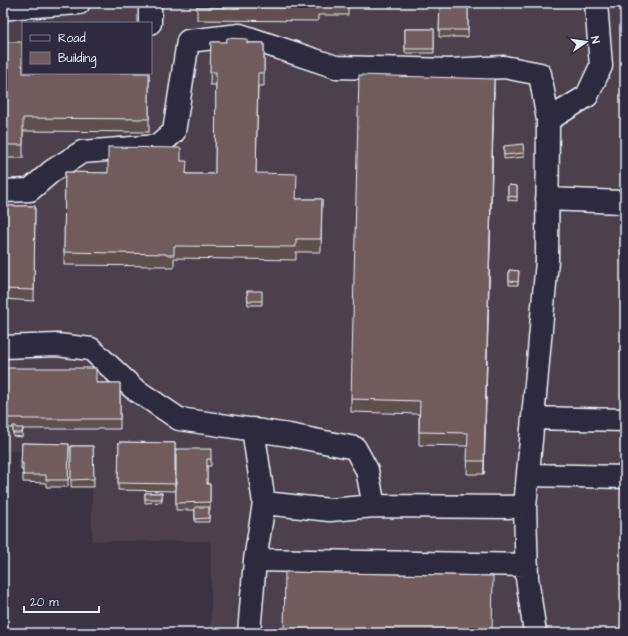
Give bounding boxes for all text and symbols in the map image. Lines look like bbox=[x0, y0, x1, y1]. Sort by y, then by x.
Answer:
legend bbox=[22, 22, 152, 74]
north arrow bbox=[566, 22, 606, 62]
text: Road bbox=[58, 30, 86, 47]
text: N bbox=[587, 35, 603, 45]
text: Building bbox=[58, 50, 96, 68]
scale bar bbox=[24, 588, 99, 614]
text: 20 m bbox=[30, 594, 59, 611]

